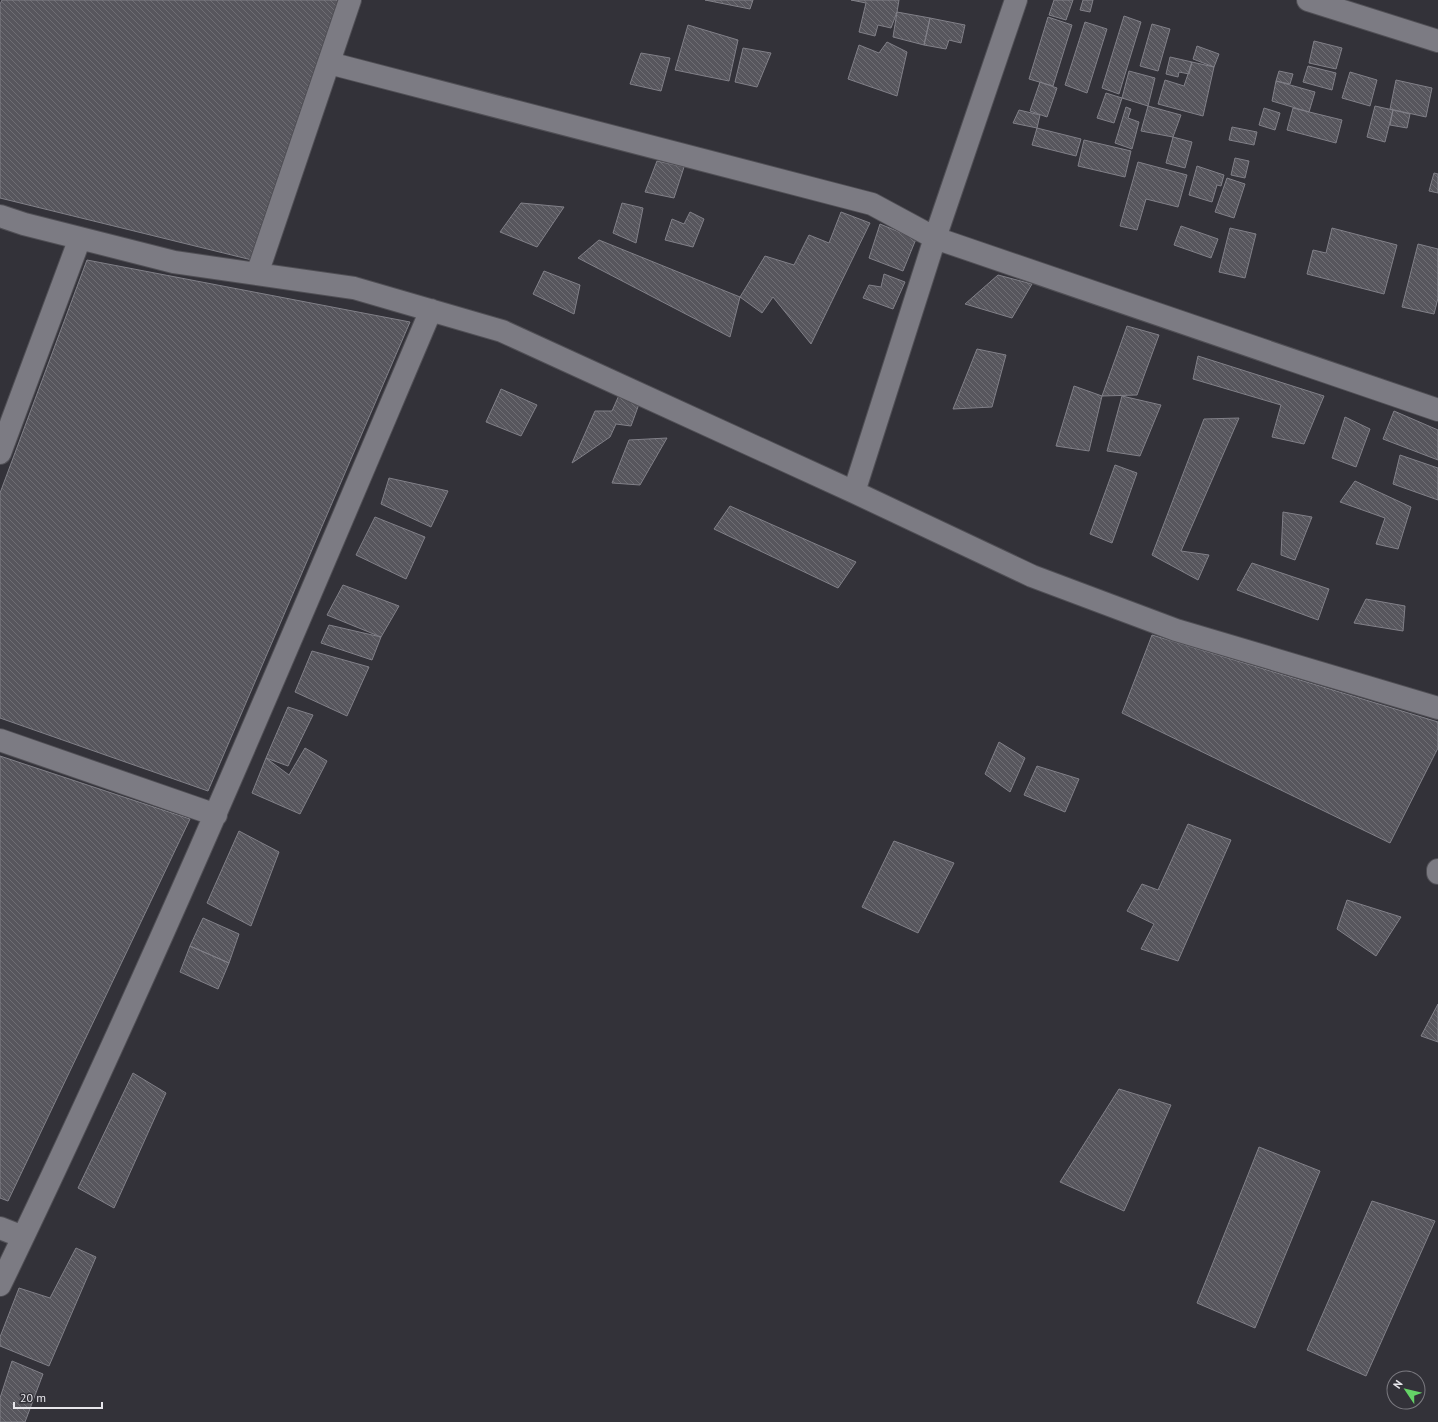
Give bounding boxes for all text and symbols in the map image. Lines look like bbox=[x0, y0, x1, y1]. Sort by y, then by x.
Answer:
north arrow bbox=[1386, 1370, 1426, 1410]
text: N bbox=[1390, 1377, 1406, 1391]
scale bar bbox=[14, 1384, 102, 1410]
text: 20 m bbox=[20, 1390, 46, 1405]

